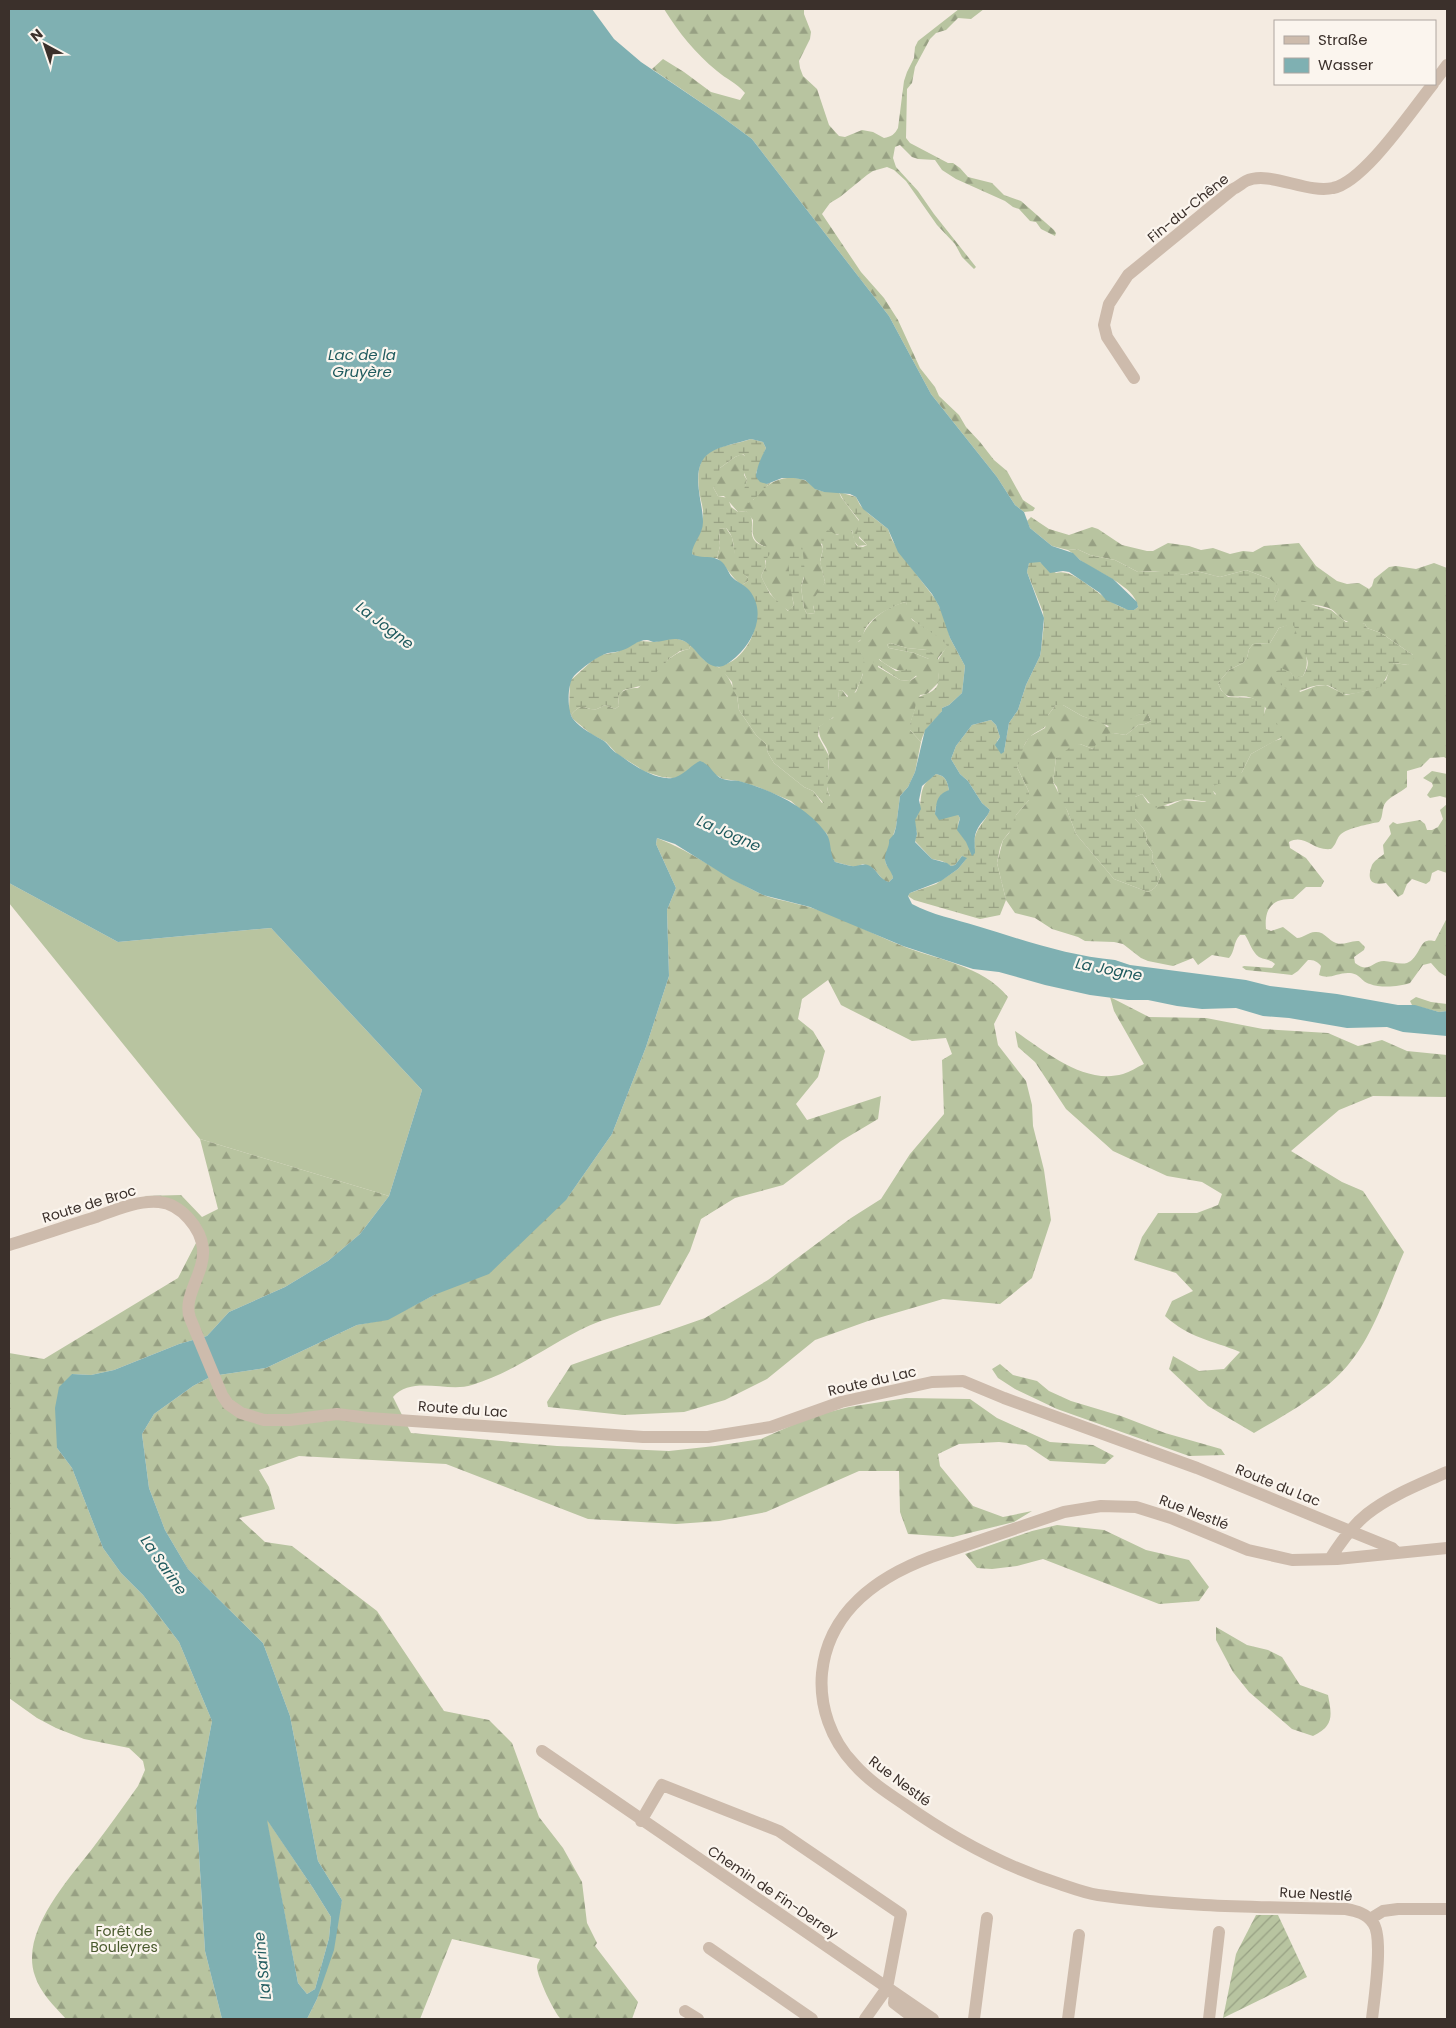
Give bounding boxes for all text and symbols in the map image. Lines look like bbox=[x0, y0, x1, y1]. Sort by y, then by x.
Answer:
north arrow bbox=[20, 20, 70, 70]
legend bbox=[1274, 20, 1436, 85]
text: N bbox=[26, 24, 47, 46]
text: Straße bbox=[1318, 29, 1368, 50]
text: Wasser bbox=[1318, 54, 1374, 75]
street label: Fin-du-Chêne bbox=[1143, 169, 1233, 247]
water label: Lac de la Gruyère bbox=[328, 344, 396, 382]
water label: La Jogne bbox=[352, 596, 418, 654]
water label: La Jogne bbox=[694, 810, 764, 856]
water label: La Jogne bbox=[1074, 952, 1144, 986]
street label: Route de Broc bbox=[40, 1180, 138, 1228]
street label: Route du Lac bbox=[826, 1361, 918, 1401]
street label: Route du Lac bbox=[417, 1396, 509, 1422]
street label: Route du Lac bbox=[1232, 1459, 1324, 1511]
street label: Rue Nestlé bbox=[1156, 1490, 1232, 1535]
water label: La Sarine bbox=[136, 1531, 192, 1599]
street label: Rue Nestlé bbox=[865, 1751, 935, 1811]
street label: Chemin de Fin-Derrey bbox=[704, 1841, 842, 1943]
street label: Rue Nestlé bbox=[1279, 1882, 1353, 1906]
park label: Forêt de Bouleyres bbox=[90, 1921, 158, 1957]
water label: La Sarine bbox=[248, 1931, 276, 2001]

